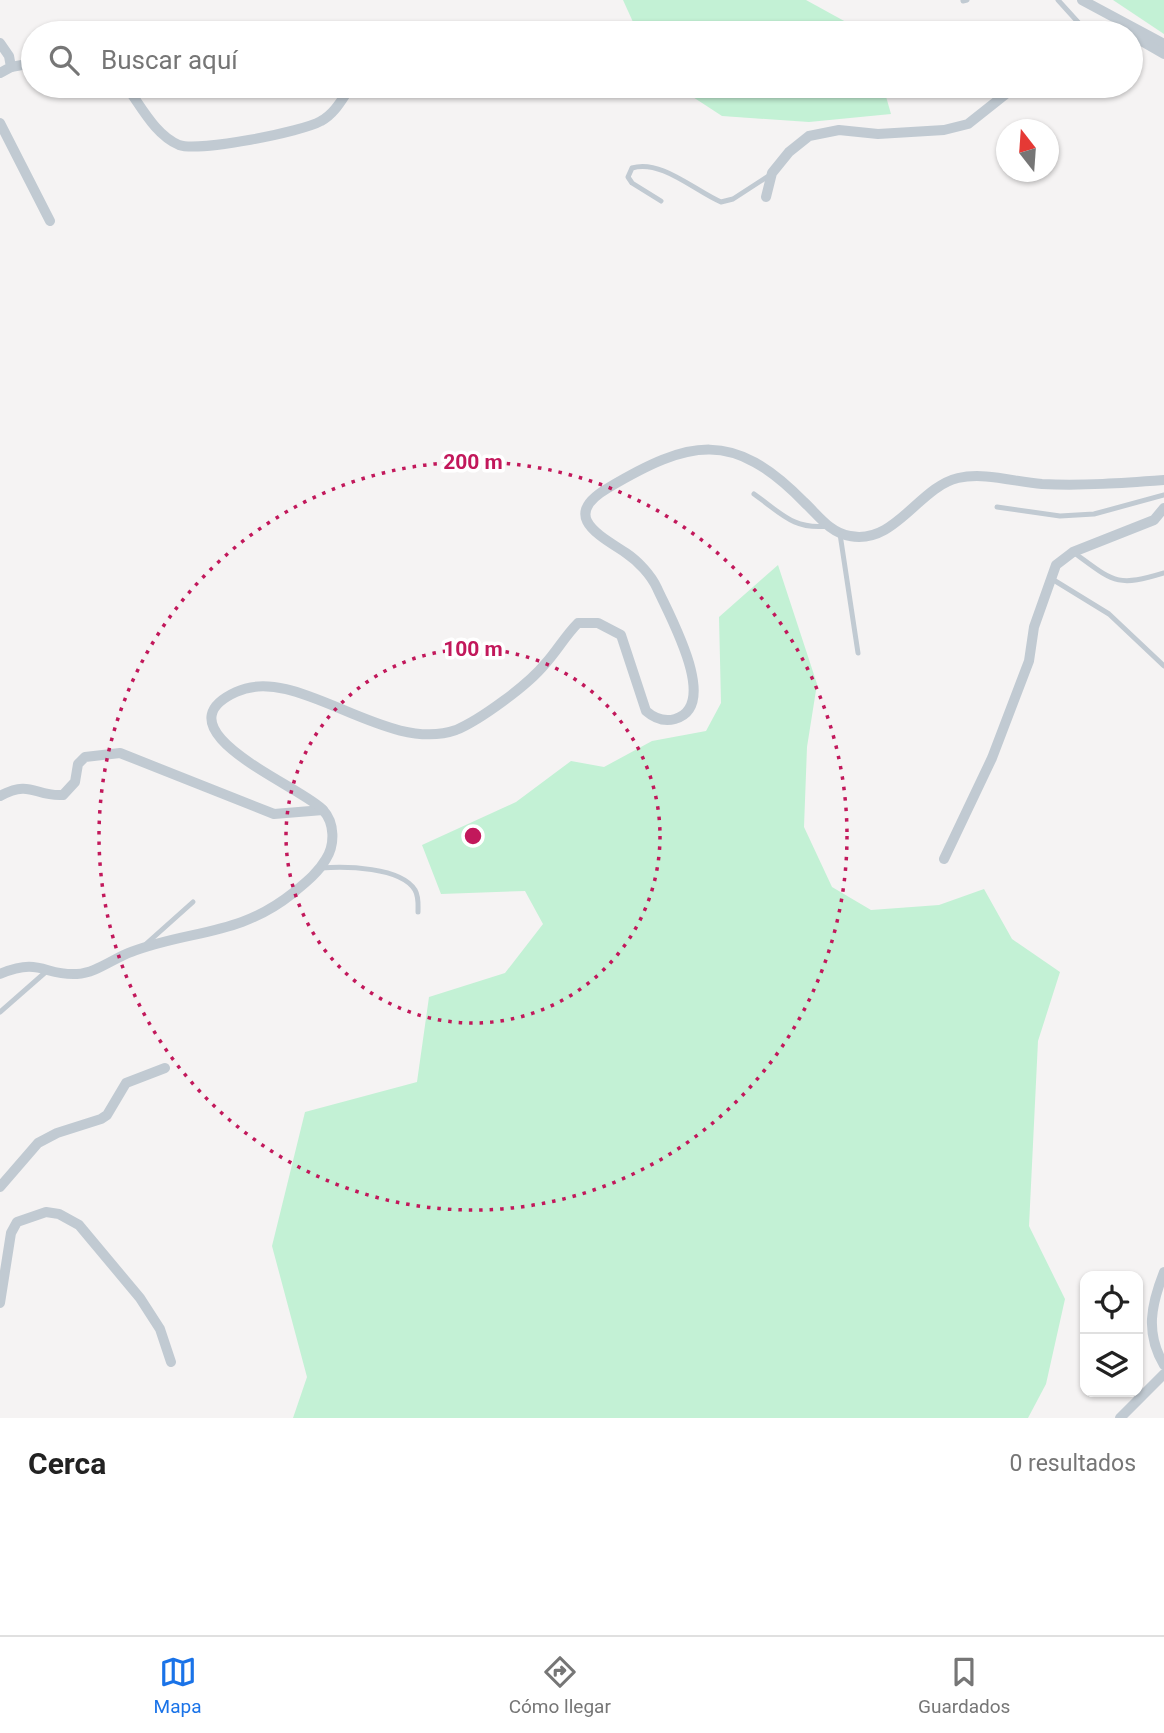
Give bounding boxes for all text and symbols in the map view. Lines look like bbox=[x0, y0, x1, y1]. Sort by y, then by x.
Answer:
search box bbox=[21, 21, 1143, 98]
icon: search bbox=[45, 41, 83, 79]
text: Buscar aquí bbox=[101, 45, 238, 75]
north arrow bbox=[996, 119, 1059, 182]
text: 200 m bbox=[443, 450, 503, 474]
text: 100 m bbox=[443, 637, 503, 661]
centre of rings bbox=[461, 824, 485, 848]
map controls bbox=[1080, 1271, 1143, 1397]
button: locate bbox=[1080, 1271, 1143, 1334]
button: layers bbox=[1080, 1334, 1143, 1397]
text: Cerca bbox=[28, 1446, 106, 1481]
text: 0 resultados bbox=[1009, 1450, 1136, 1477]
tab: Mapa bbox=[154, 1653, 202, 1718]
tab: Cómo llegar bbox=[509, 1653, 611, 1718]
tab: Guardados bbox=[918, 1653, 1010, 1718]

